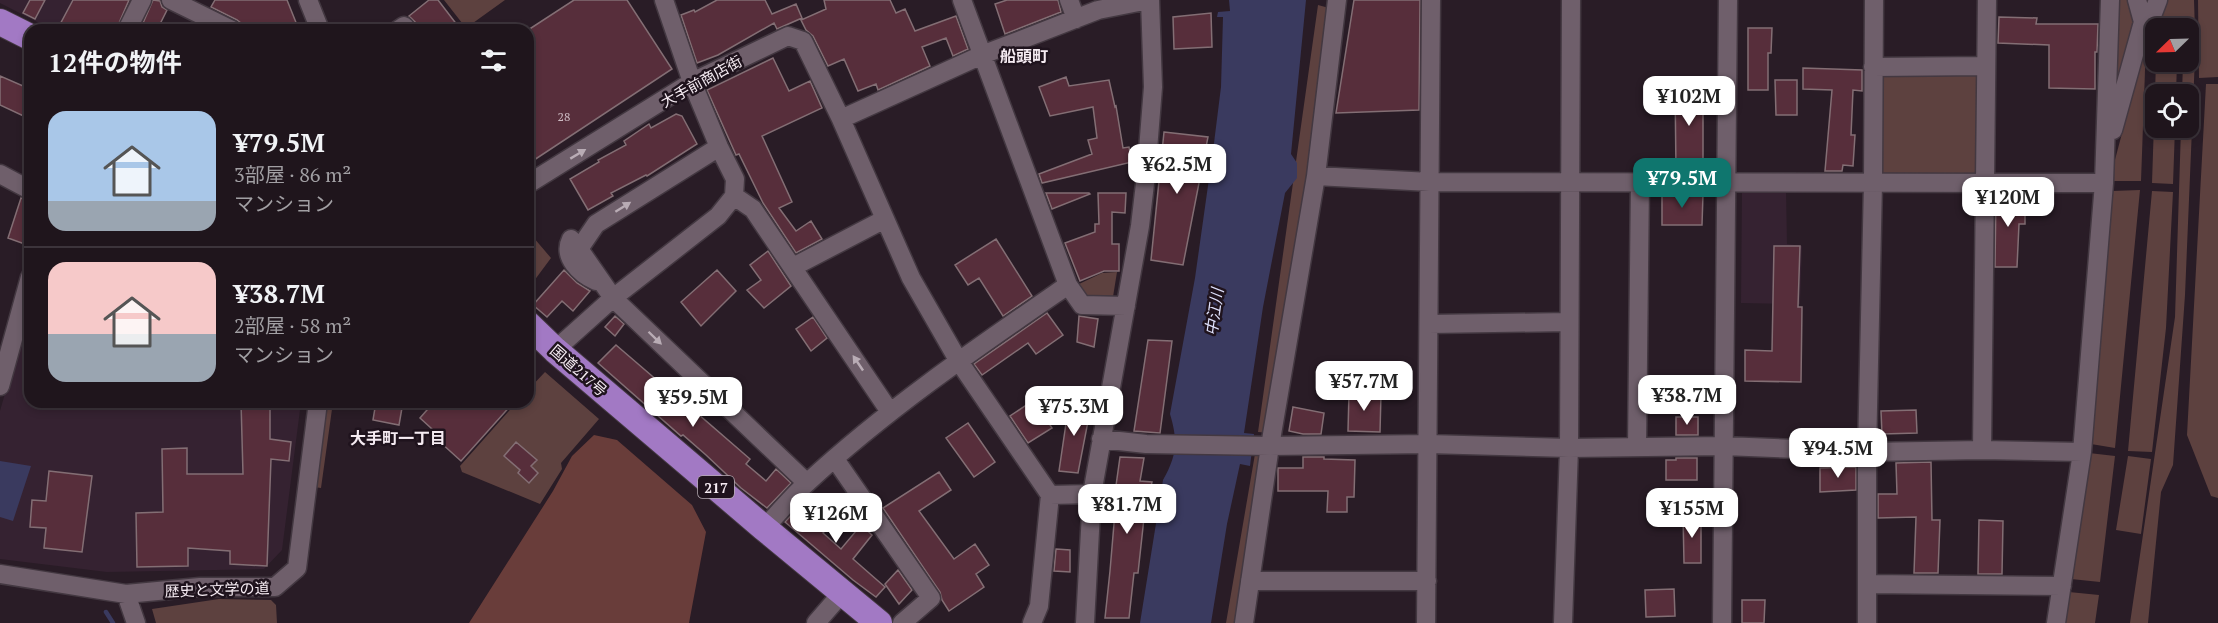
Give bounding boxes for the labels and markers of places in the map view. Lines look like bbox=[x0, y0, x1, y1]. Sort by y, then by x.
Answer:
pin: ¥102M bbox=[1647, 76, 1731, 127]
pin: ¥62.5M bbox=[1128, 144, 1226, 195]
pin: ¥79.5M bbox=[1633, 158, 1731, 209]
pin: ¥120M bbox=[1966, 177, 2050, 228]
pin: ¥57.7M bbox=[1315, 361, 1413, 412]
pin: ¥38.7M bbox=[1638, 375, 1736, 426]
pin: ¥59.5M bbox=[644, 377, 742, 428]
pin: ¥75.3M bbox=[1025, 386, 1123, 437]
pin: ¥94.5M bbox=[1789, 428, 1887, 479]
pin: ¥81.7M bbox=[1078, 484, 1176, 535]
pin: ¥155M bbox=[1650, 488, 1734, 539]
pin: ¥126M bbox=[794, 493, 878, 544]

